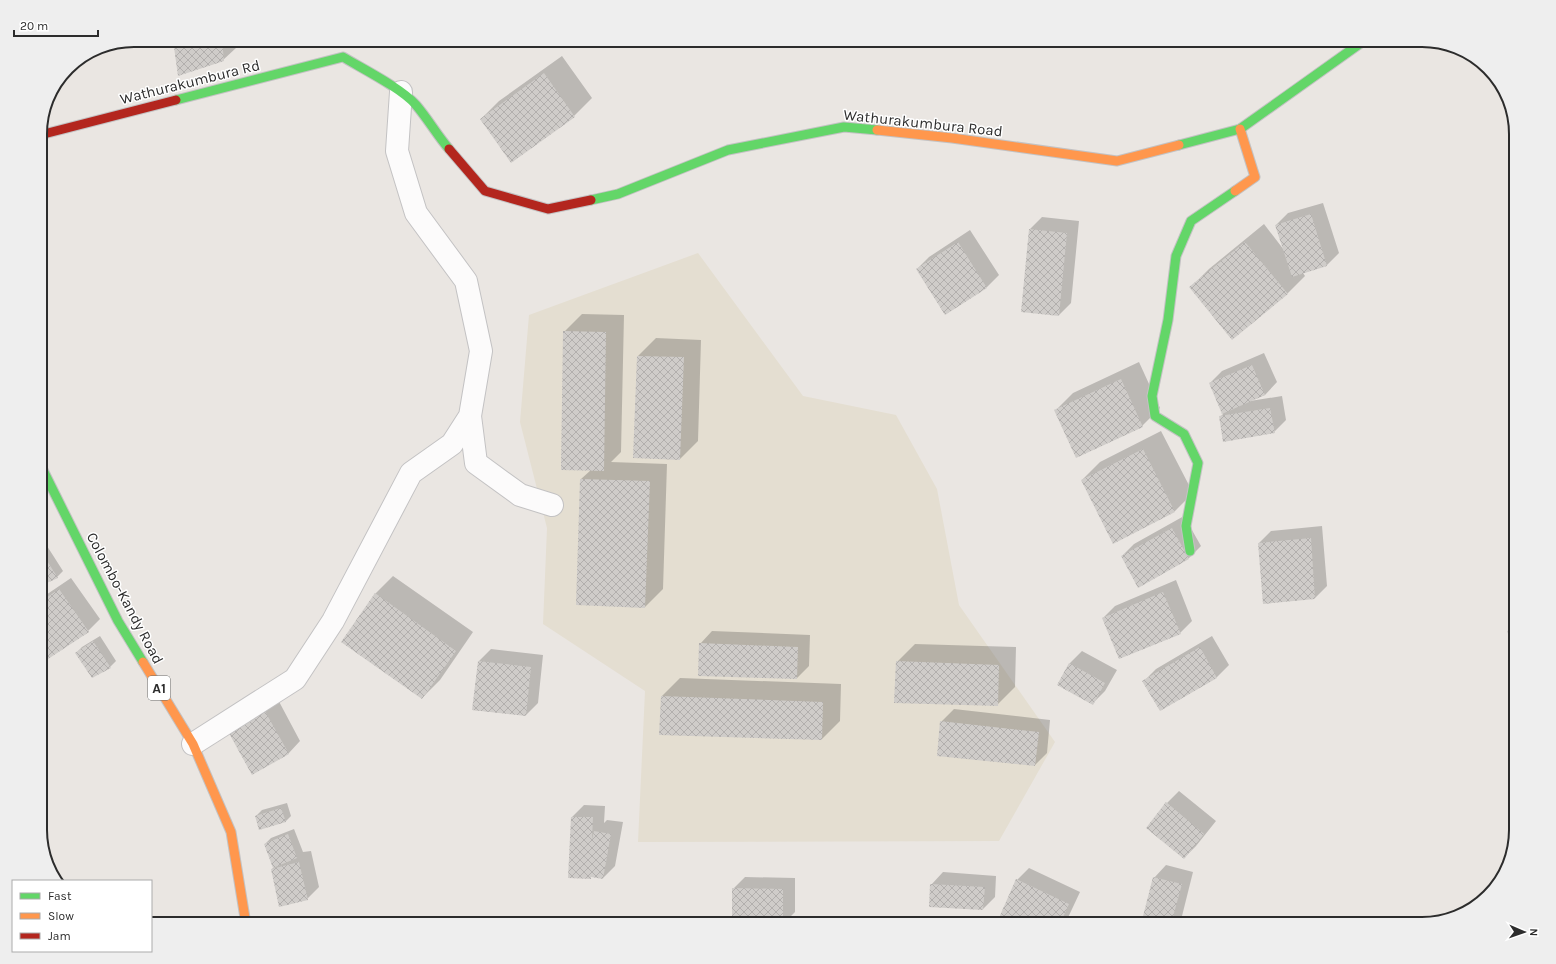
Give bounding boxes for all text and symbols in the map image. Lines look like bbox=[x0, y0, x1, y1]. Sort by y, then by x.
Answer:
scale bar bbox=[14, 12, 98, 38]
text: 20 m bbox=[20, 19, 48, 33]
street label: Wathurakumbura Rd bbox=[118, 56, 262, 108]
street label: Wathurakumbura Road bbox=[843, 106, 1003, 140]
street label: Colombo-Kandy Road bbox=[83, 529, 167, 667]
road number: A1 bbox=[148, 676, 170, 700]
legend bbox=[12, 880, 152, 952]
text: Fast bbox=[48, 889, 72, 903]
text: Slow bbox=[48, 909, 74, 923]
north arrow bbox=[1504, 912, 1544, 952]
text: N bbox=[1527, 928, 1540, 937]
text: Jam bbox=[48, 929, 71, 943]

